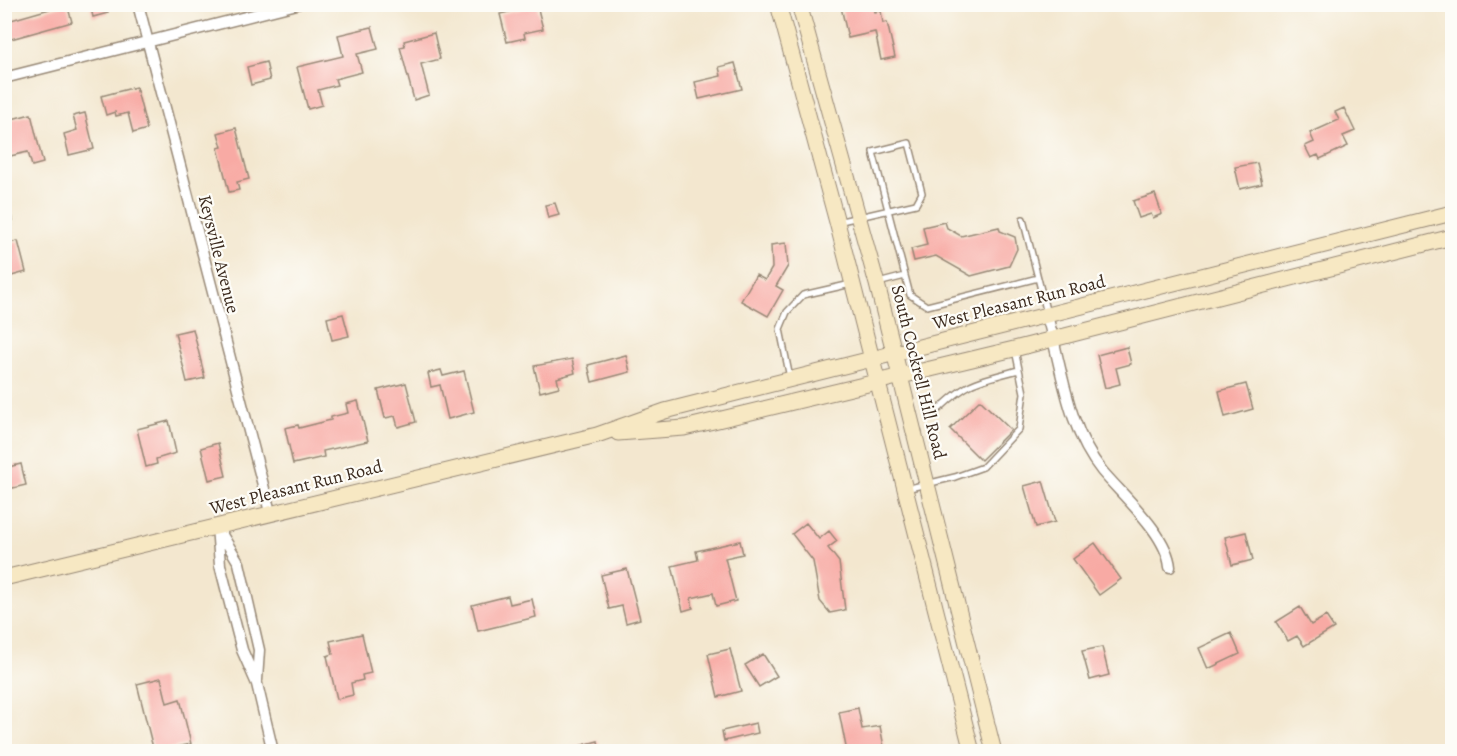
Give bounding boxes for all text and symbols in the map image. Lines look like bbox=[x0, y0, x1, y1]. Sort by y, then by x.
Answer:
street label: Keysville Avenue bbox=[193, 192, 245, 316]
street label: West Pleasant Run Road bbox=[929, 269, 1108, 335]
street label: South Cockrell Hill Road bbox=[886, 282, 952, 462]
street label: West Pleasant Run Road bbox=[206, 454, 385, 520]

